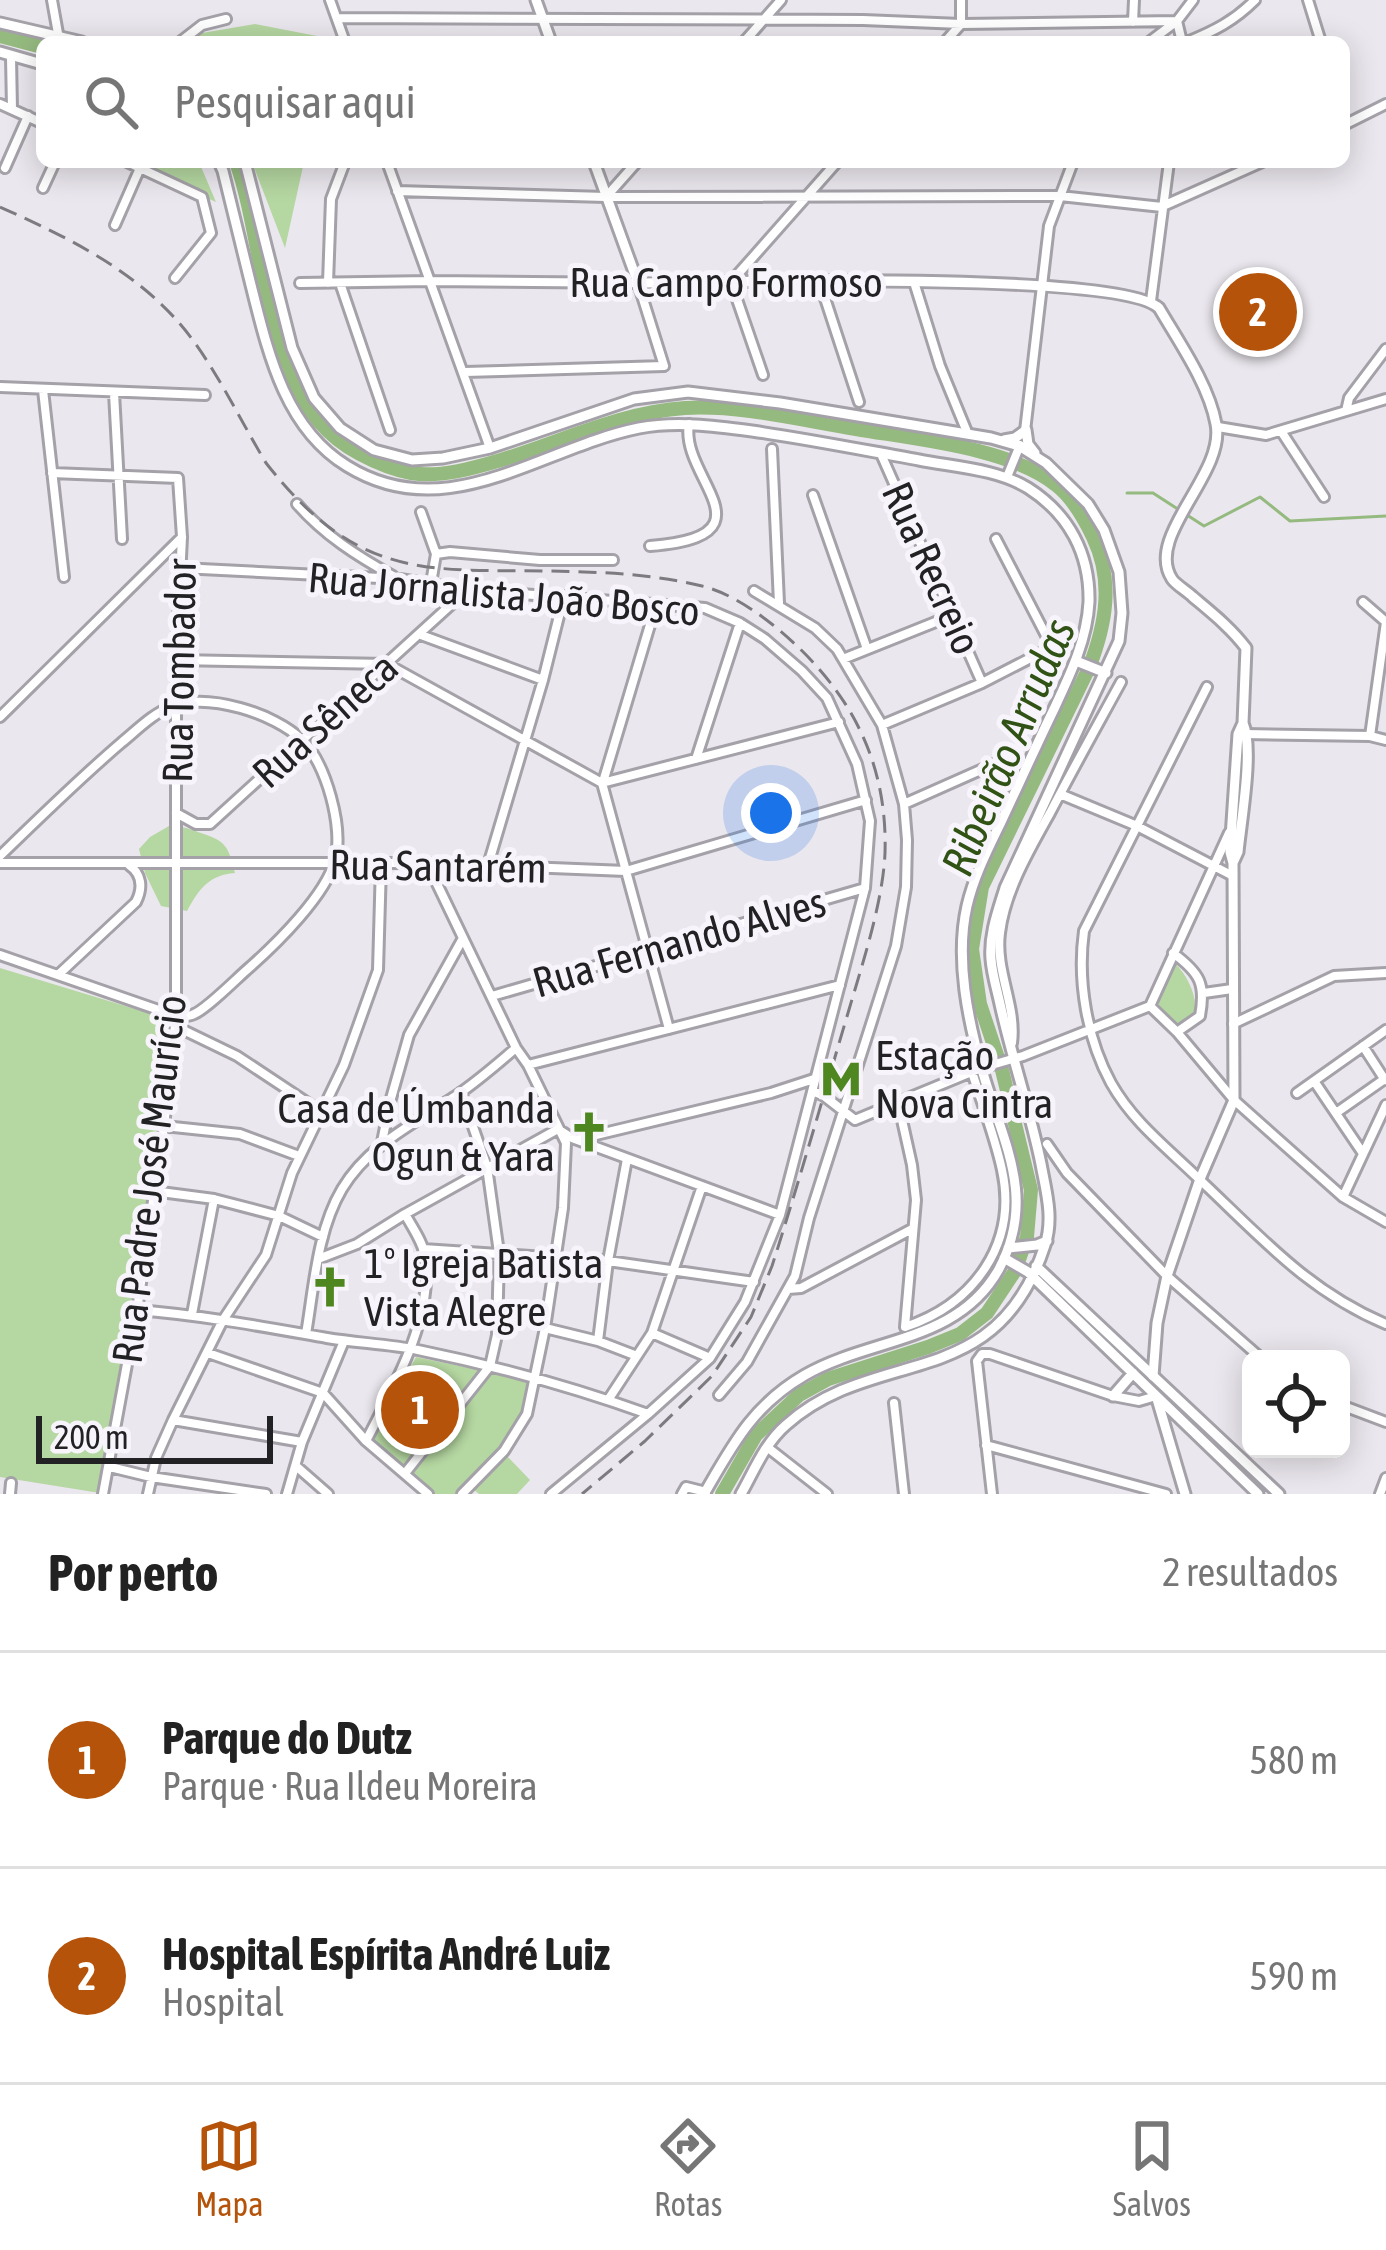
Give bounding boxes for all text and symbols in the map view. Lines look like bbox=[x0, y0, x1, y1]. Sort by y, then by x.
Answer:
search box bbox=[36, 36, 1350, 168]
icon: search bbox=[78, 69, 144, 135]
text: Pesquisar aqui bbox=[174, 76, 416, 128]
street label: Rua Campo Formoso bbox=[569, 258, 883, 306]
pin: 2 bbox=[1219, 267, 1297, 357]
street label: Rua Recreio bbox=[873, 475, 991, 661]
street label: Rua Jornalista João Bosco bbox=[306, 553, 702, 635]
street label: Rua Tombador bbox=[153, 558, 205, 783]
water label: Ribeirão Arrudas bbox=[931, 611, 1085, 883]
street label: Rua Sêneca bbox=[243, 643, 407, 797]
your location bbox=[741, 783, 801, 843]
street label: Rua Santarém bbox=[329, 840, 547, 892]
street label: Rua Fernando Alves bbox=[527, 877, 831, 1007]
street label: Rua Padre José Maurício bbox=[103, 992, 195, 1366]
place label: Estação Nova Cintra bbox=[875, 1031, 1053, 1127]
metro station icon: Estação Nova Cintra bbox=[818, 1056, 864, 1102]
place label: Casa de Úmbanda Ogun & Yara bbox=[277, 1084, 555, 1180]
church icon: Casa de Úmbanda Ogun & Yara bbox=[566, 1109, 612, 1155]
place label: 1º Igreja Batista Vista Alegre bbox=[364, 1239, 604, 1335]
church icon: 1º Igreja Batista Vista Alegre bbox=[307, 1264, 353, 1310]
map controls bbox=[1242, 1350, 1350, 1458]
button: locate bbox=[1242, 1350, 1350, 1458]
pin: 1 bbox=[381, 1365, 459, 1455]
scale bar bbox=[36, 1410, 273, 1463]
text: 200 m bbox=[54, 1418, 129, 1456]
text: Por perto bbox=[48, 1543, 219, 1602]
text: 2 resultados bbox=[1162, 1550, 1338, 1594]
text: Parque do Dutz bbox=[162, 1712, 412, 1764]
text: 1 bbox=[78, 1738, 96, 1782]
text: 580 m bbox=[1250, 1738, 1338, 1782]
text: Parque · Rua Ildeu Moreira bbox=[162, 1764, 538, 1808]
text: Hospital Espírita André Luiz bbox=[162, 1928, 610, 1980]
text: 2 bbox=[78, 1954, 96, 1998]
text: 590 m bbox=[1250, 1954, 1338, 1998]
text: Hospital bbox=[162, 1980, 284, 2024]
tab: Mapa bbox=[195, 2113, 264, 2223]
tab: Rotas bbox=[654, 2113, 722, 2223]
tab: Salvos bbox=[1113, 2113, 1191, 2223]

